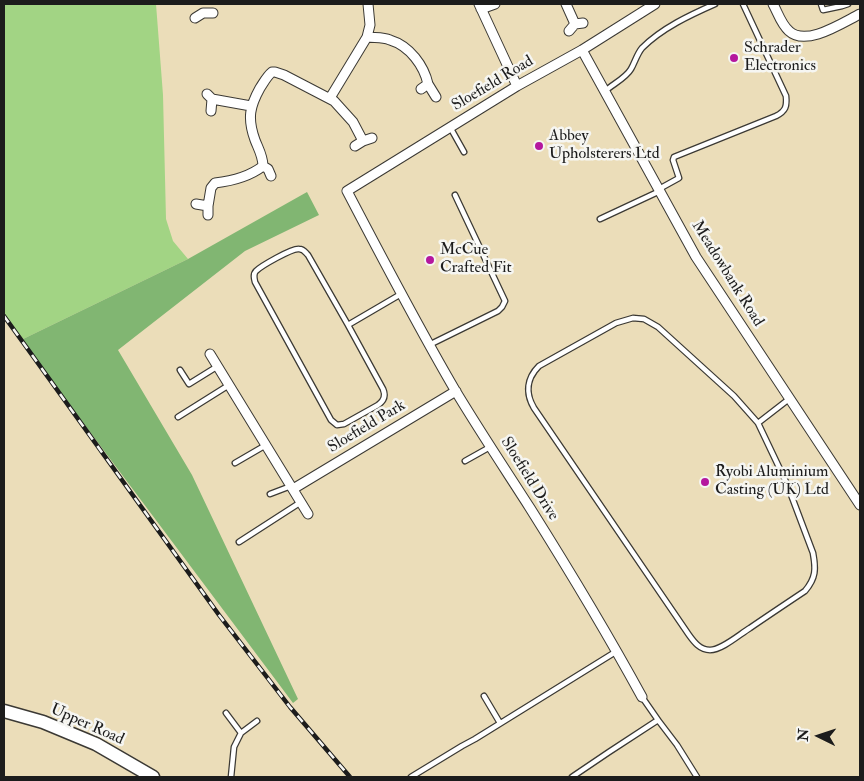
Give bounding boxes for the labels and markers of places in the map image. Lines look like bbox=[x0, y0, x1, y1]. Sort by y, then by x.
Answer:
place label: Schrader Electronics bbox=[744, 39, 816, 77]
marker: Schrader Electronics bbox=[728, 52, 740, 64]
place label: Abbey Upholsterers Ltd bbox=[549, 127, 660, 165]
marker: Abbey Upholsterers Ltd bbox=[533, 140, 545, 152]
place label: McCue Crafted Fit bbox=[440, 241, 512, 279]
marker: McCue Crafted Fit bbox=[424, 254, 436, 266]
place label: Ryobi Aluminium Casting (UK) Ltd bbox=[715, 463, 829, 501]
marker: Ryobi Aluminium Casting (UK) Ltd bbox=[699, 476, 711, 488]

